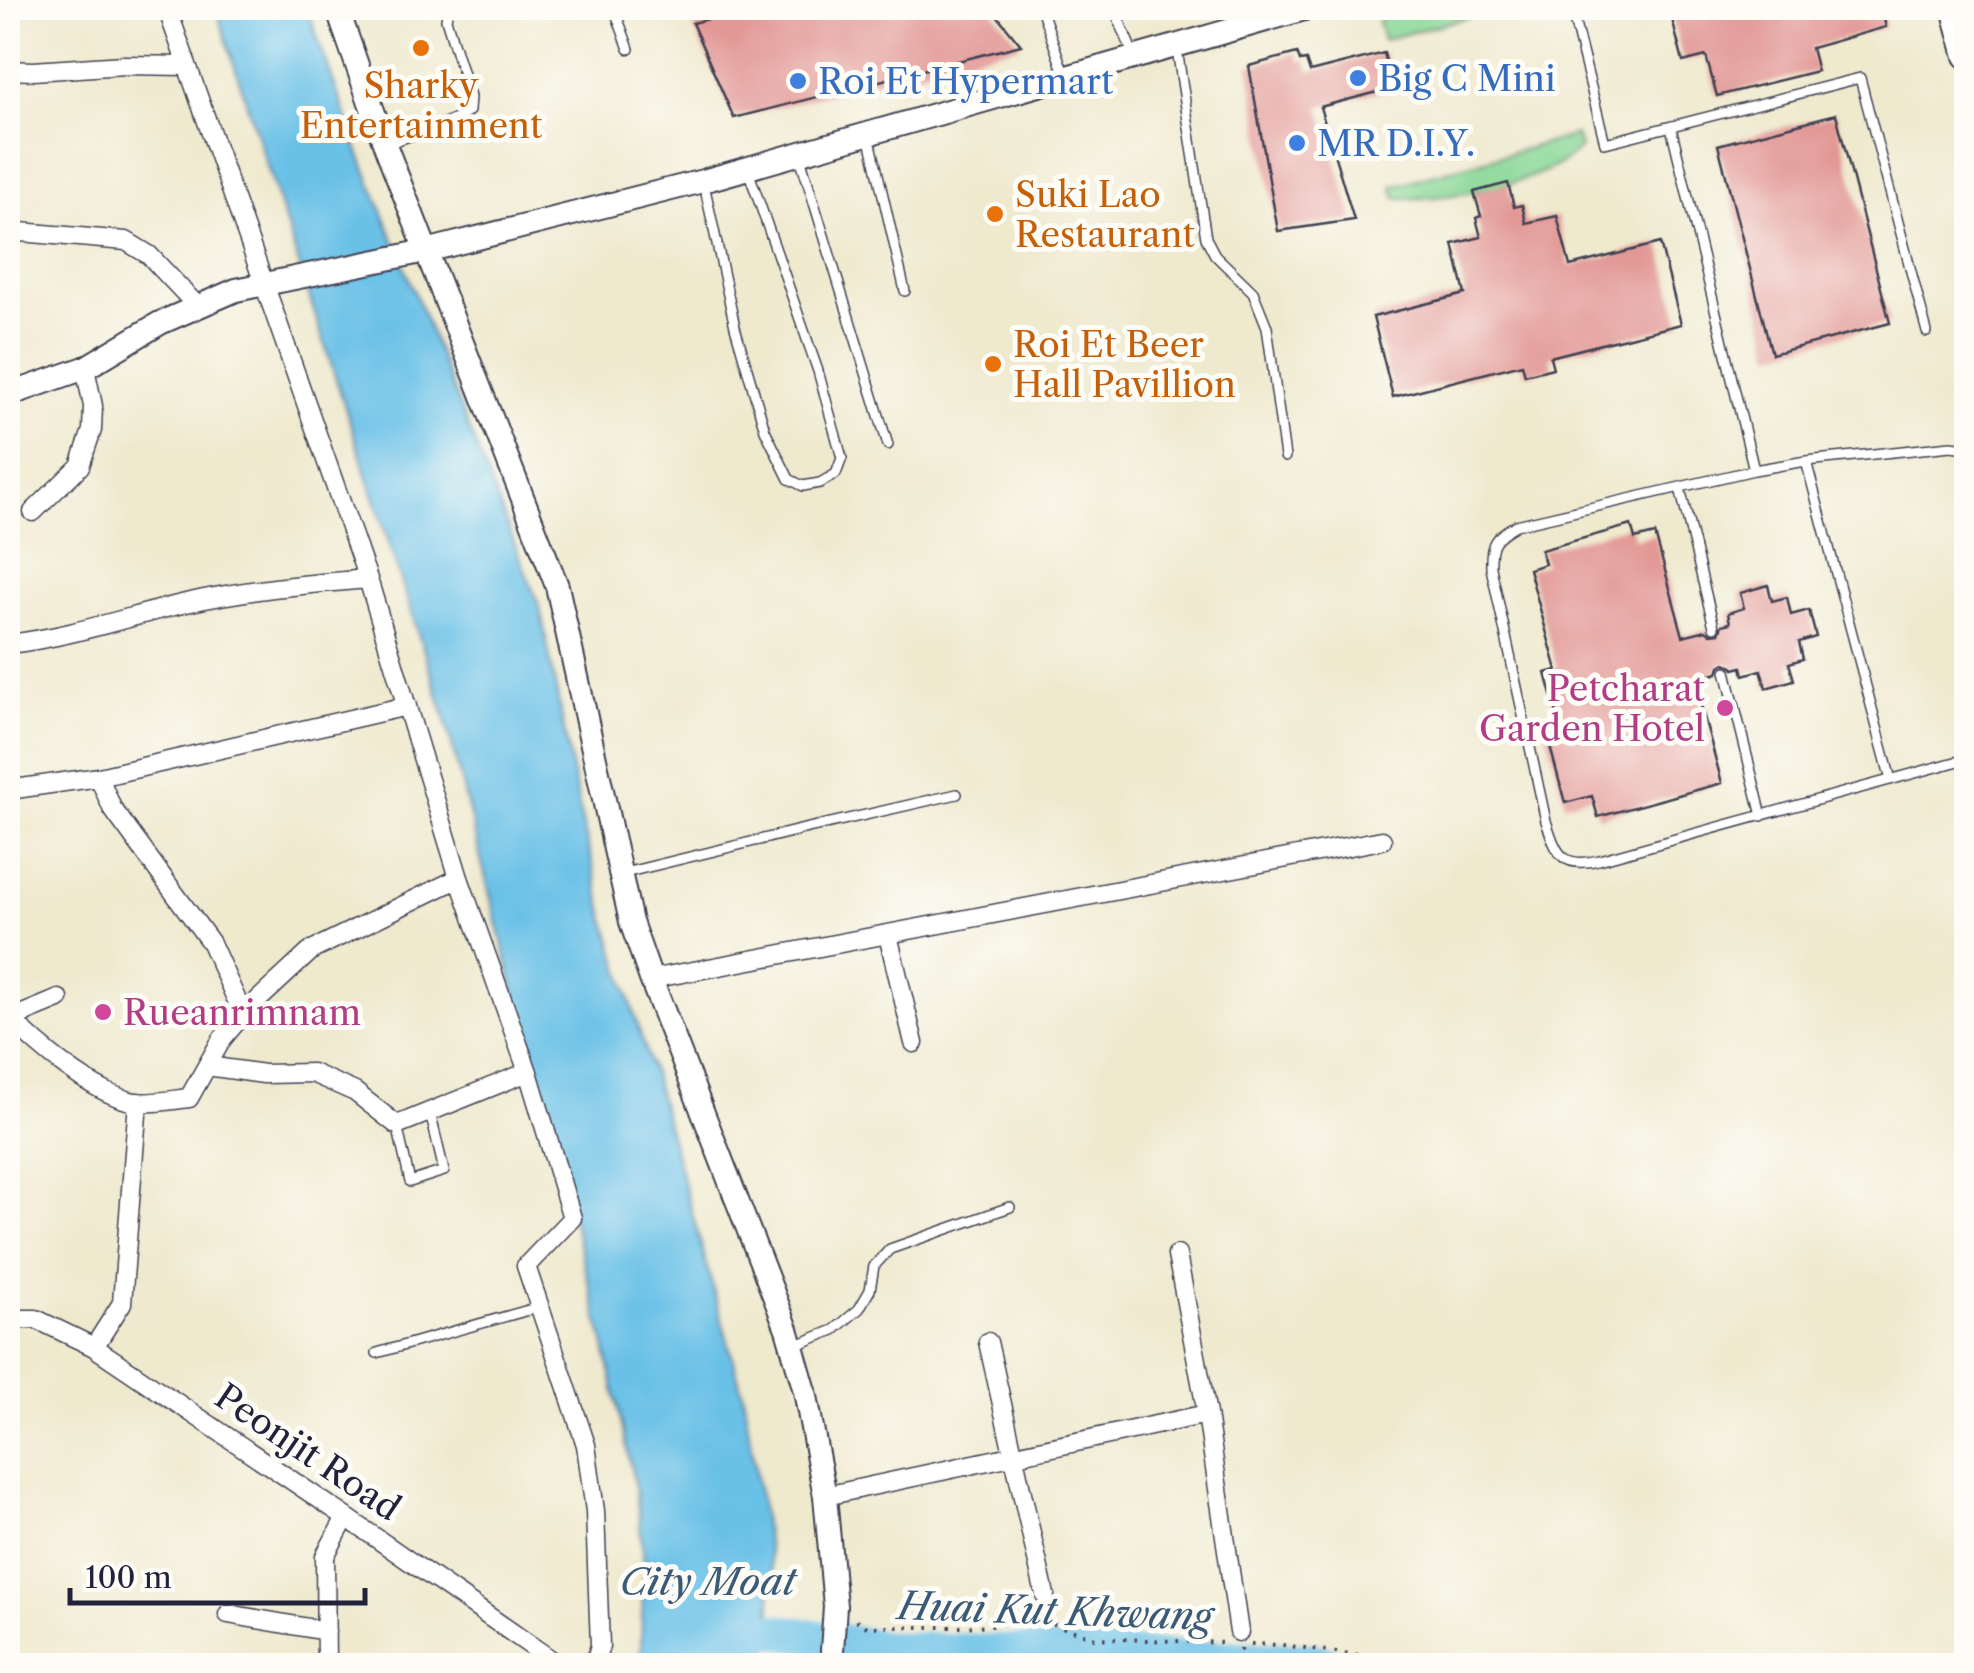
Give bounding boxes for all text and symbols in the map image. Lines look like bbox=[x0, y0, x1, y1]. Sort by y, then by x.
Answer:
marker: Sharky Entertainment bbox=[410, 37, 432, 59]
place label: Big C Mini bbox=[1378, 57, 1556, 100]
place label: Roi Et Hypermart bbox=[818, 60, 1114, 103]
place label: Sharky Entertainment bbox=[300, 64, 543, 147]
marker: Big C Mini bbox=[1347, 67, 1369, 89]
marker: Roi Et Hypermart bbox=[787, 70, 809, 92]
place label: MR D.I.Y. bbox=[1317, 122, 1475, 165]
marker: MR D.I.Y. bbox=[1286, 132, 1308, 154]
place label: Suki Lao Restaurant bbox=[1015, 173, 1195, 256]
marker: Suki Lao Restaurant bbox=[984, 203, 1006, 225]
place label: Roi Et Beer Hall Pavillion bbox=[1013, 323, 1236, 406]
marker: Roi Et Beer Hall Pavillion bbox=[982, 353, 1004, 375]
place label: Petcharat Garden Hotel bbox=[1479, 667, 1706, 750]
marker: Petcharat Garden Hotel bbox=[1714, 697, 1736, 719]
place label: Rueanrimnam bbox=[123, 991, 361, 1034]
marker: Rueanrimnam bbox=[92, 1001, 114, 1023]
street label: Peonjit Road bbox=[207, 1374, 409, 1530]
scale bar bbox=[70, 1543, 365, 1605]
water label: City Moat bbox=[620, 1558, 799, 1605]
text: 100 m bbox=[85, 1559, 172, 1596]
water label: Huai Kut Khwang bbox=[894, 1582, 1217, 1640]

